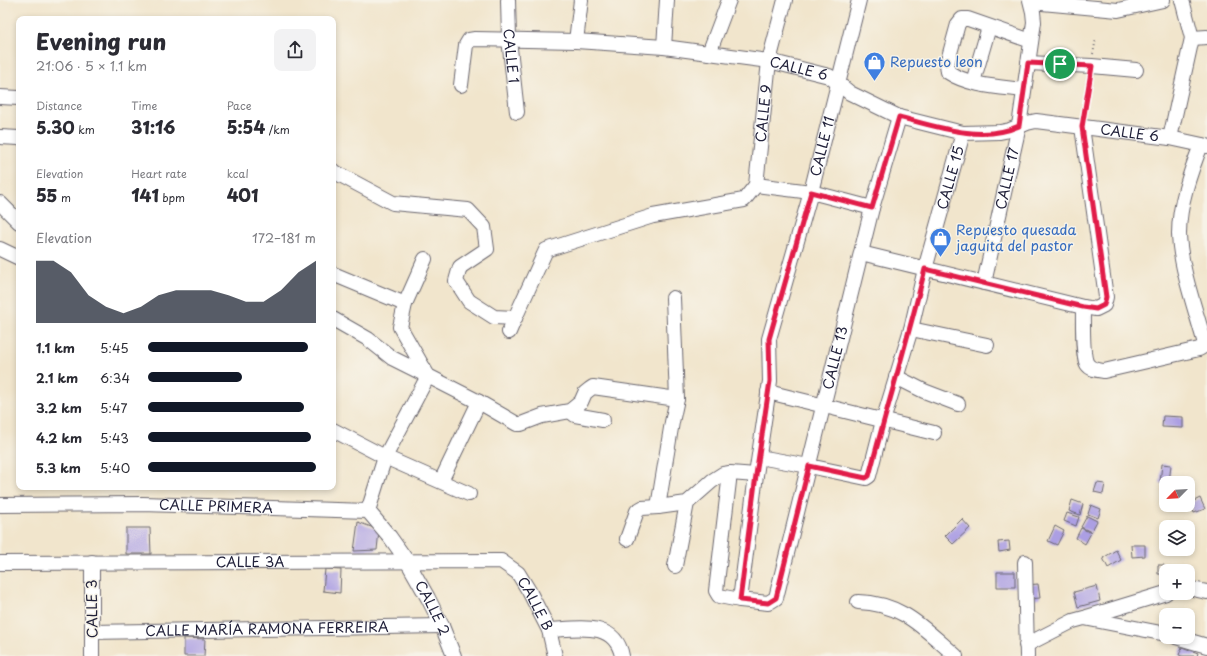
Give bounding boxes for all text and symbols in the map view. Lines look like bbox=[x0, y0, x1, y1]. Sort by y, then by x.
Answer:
text: Evening run bbox=[36, 24, 166, 57]
street label: CALLE 1 bbox=[499, 28, 525, 84]
button: share bbox=[274, 29, 316, 71]
pin bbox=[1043, 47, 1077, 81]
shop icon: Repuesto leon bbox=[862, 49, 888, 82]
street label: CALLE 6 bbox=[768, 51, 830, 85]
place label: Repuesto leon bbox=[890, 51, 983, 72]
icon: arrive bbox=[1049, 53, 1071, 75]
text: 21:06 · 5 × 1.1 km bbox=[36, 56, 147, 75]
street label: CALLE 9 bbox=[750, 83, 777, 143]
text: Distance bbox=[36, 97, 82, 114]
text: Time bbox=[131, 97, 157, 114]
text: Pace bbox=[227, 97, 251, 114]
text: 5.30 bbox=[36, 114, 75, 140]
text: 31:16 bbox=[131, 114, 175, 140]
text: 5:54 bbox=[227, 114, 265, 140]
street label: CALLE 11 bbox=[804, 114, 840, 178]
street label: CALLE 6 bbox=[1099, 118, 1161, 147]
text: km bbox=[75, 121, 95, 138]
text: /km bbox=[265, 121, 290, 138]
street label: CALLE 15 bbox=[931, 143, 969, 212]
street label: CALLE 17 bbox=[990, 145, 1024, 212]
text: Elevation bbox=[36, 165, 83, 182]
text: Heart rate bbox=[131, 165, 187, 182]
text: kcal bbox=[227, 165, 249, 182]
text: 55 bbox=[36, 182, 58, 208]
text: 141 bbox=[131, 182, 159, 208]
text: 401 bbox=[227, 182, 258, 208]
text: m bbox=[58, 189, 71, 206]
text: bpm bbox=[159, 189, 185, 206]
place label: Repuesto quesada jaguita del pastor bbox=[954, 219, 1077, 256]
shop icon: Repuesto quesada jaguita del pastor bbox=[928, 225, 954, 258]
text: Elevation bbox=[36, 228, 92, 247]
text: 172–181 m bbox=[252, 228, 316, 247]
street label: CALLE 13 bbox=[817, 324, 853, 392]
text: 1.1 km bbox=[36, 338, 75, 357]
text: 5:45 bbox=[100, 338, 129, 357]
text: 2.1 km bbox=[36, 368, 78, 387]
text: 6:34 bbox=[100, 368, 130, 387]
text: 3.2 km bbox=[36, 398, 82, 417]
text: 5:47 bbox=[100, 398, 127, 417]
text: 4.2 km bbox=[36, 428, 82, 447]
text: 5:43 bbox=[100, 428, 129, 447]
text: 5.3 km bbox=[36, 458, 81, 477]
text: 5:40 bbox=[100, 458, 130, 477]
north arrow bbox=[1159, 476, 1195, 512]
map controls bbox=[1159, 476, 1195, 644]
street label: CALLE PRIMERA bbox=[159, 494, 274, 518]
button: layers bbox=[1159, 520, 1195, 556]
street label: CALLE 3A bbox=[216, 551, 284, 572]
button: + bbox=[1159, 564, 1195, 600]
street label: CALLE B bbox=[513, 572, 559, 634]
street label: CALLE 2 bbox=[410, 576, 456, 638]
street label: CALLE 3 bbox=[80, 579, 103, 639]
button: − bbox=[1159, 608, 1195, 644]
street label: CALLE MARÍA RAMONA FERREIRA bbox=[145, 616, 389, 641]

